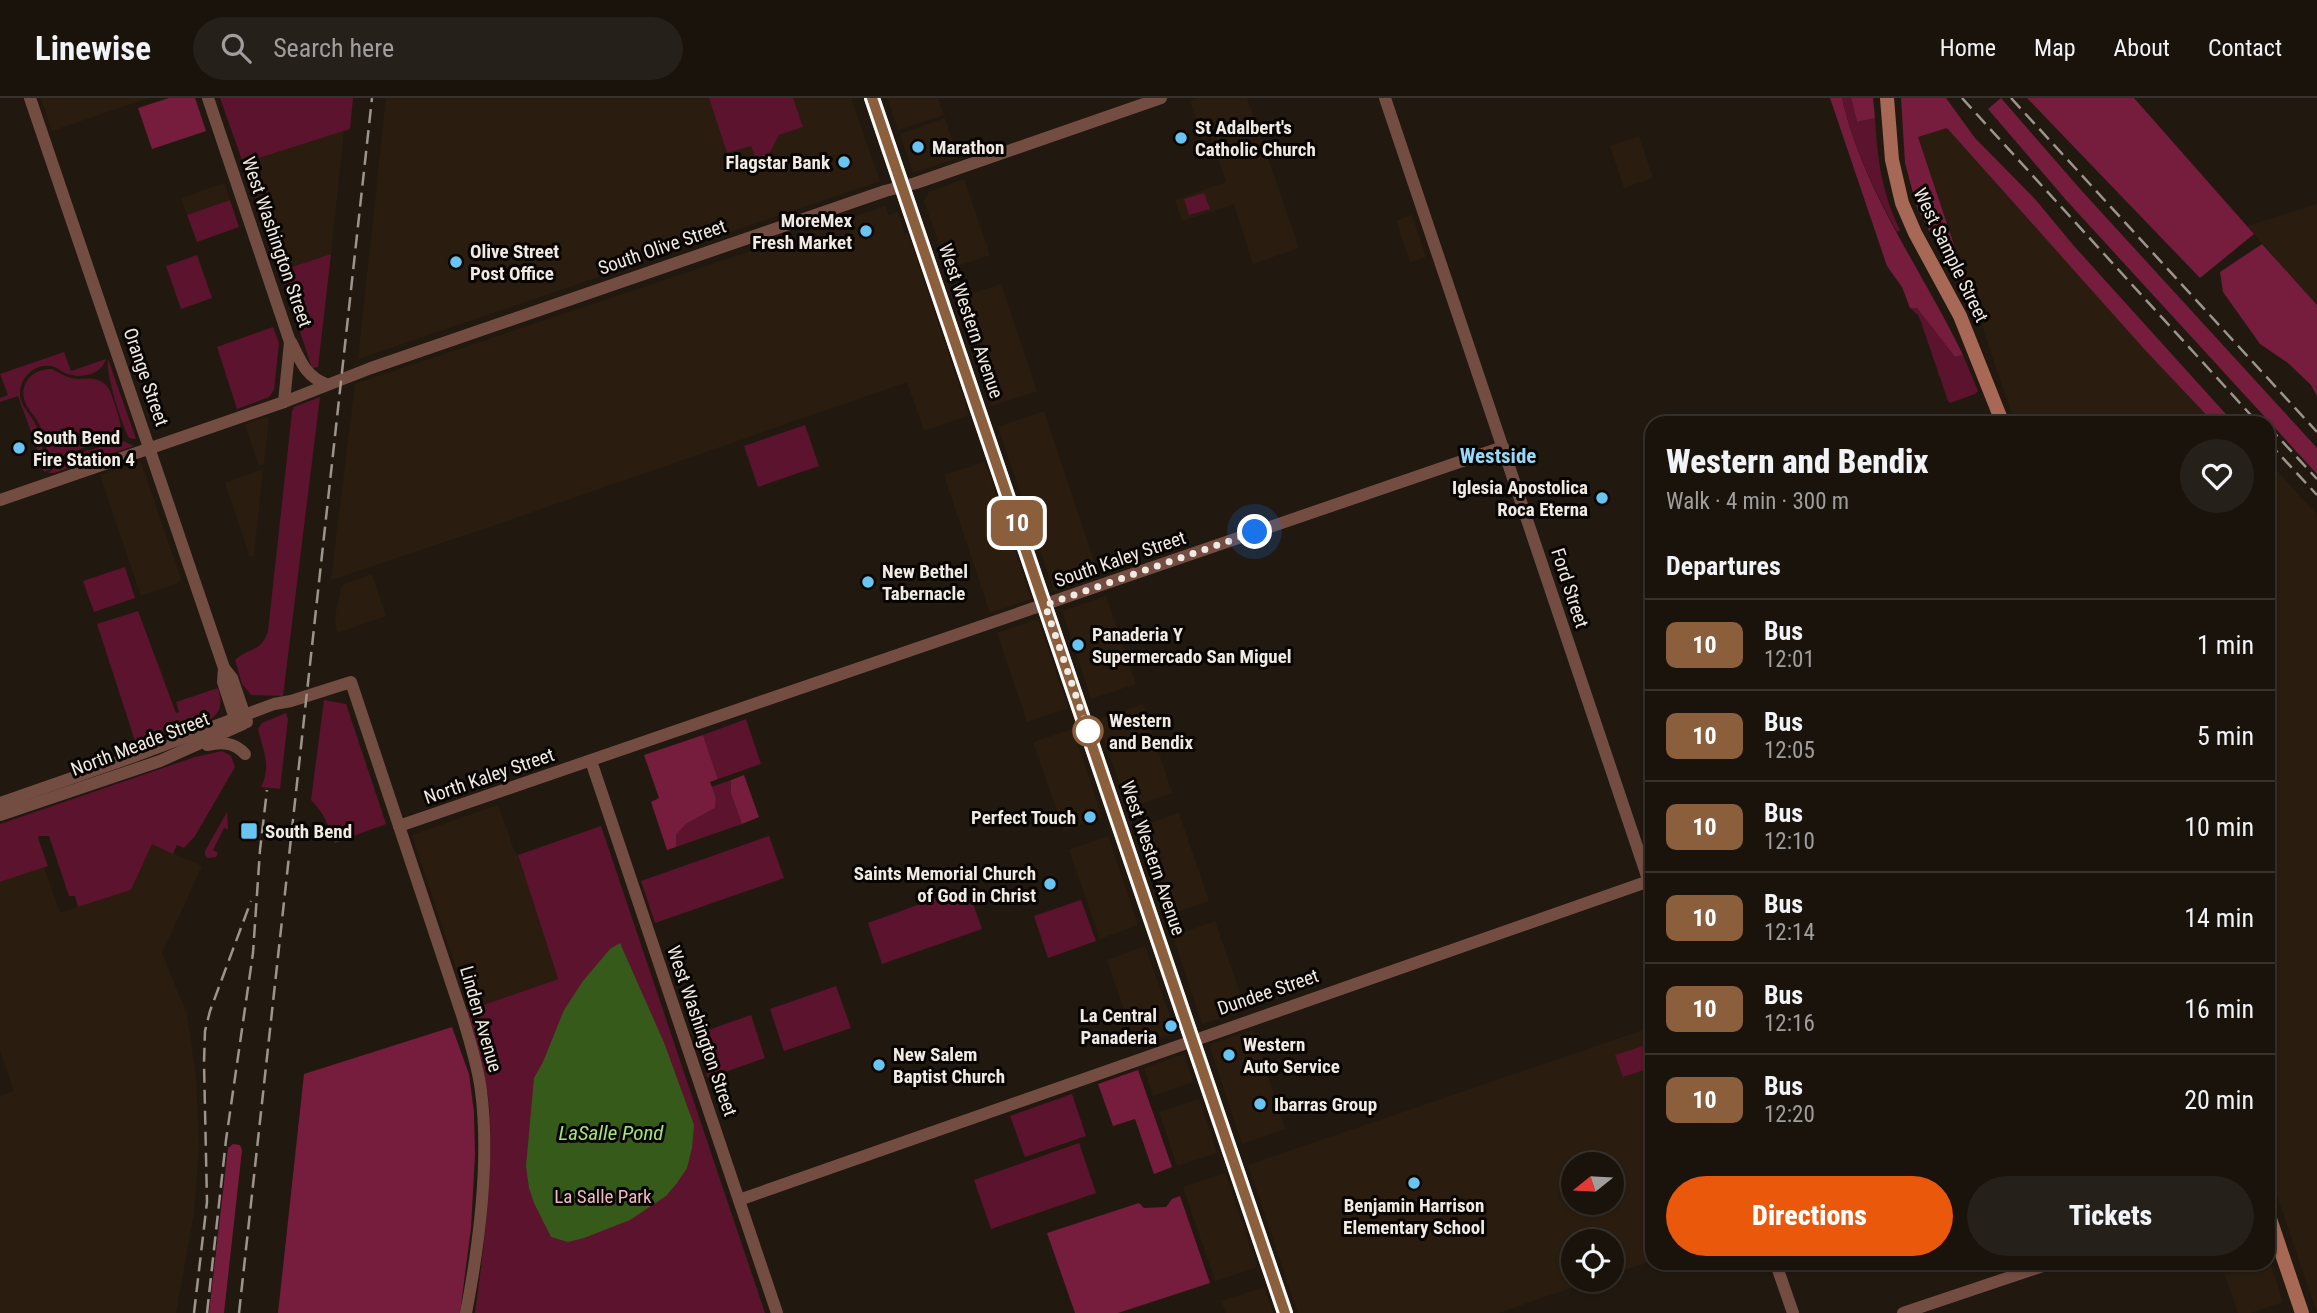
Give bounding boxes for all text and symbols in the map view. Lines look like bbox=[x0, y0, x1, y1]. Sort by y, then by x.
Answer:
search box bbox=[193, 17, 683, 80]
text: Linewise bbox=[35, 29, 151, 68]
icon: search bbox=[217, 29, 255, 67]
text: Search here bbox=[273, 33, 394, 63]
text: Home bbox=[1940, 34, 1996, 62]
text: Map bbox=[2034, 34, 2076, 62]
text: About bbox=[2114, 34, 2170, 62]
text: Contact bbox=[2208, 34, 2282, 62]
place label: St Adalbert's Catholic Church bbox=[1195, 116, 1316, 161]
marker: St Adalbert's Catholic Church bbox=[1173, 130, 1189, 146]
place label: Marathon bbox=[932, 136, 1004, 159]
marker: Marathon bbox=[910, 139, 926, 155]
place label: Flagstar Bank bbox=[726, 151, 831, 174]
street label: West Washington Street bbox=[237, 154, 317, 330]
marker: Flagstar Bank bbox=[836, 154, 852, 170]
street label: West Sample Street bbox=[1909, 184, 1993, 326]
place label: MoreMex Fresh Market bbox=[752, 209, 852, 254]
street label: South Olive Street bbox=[595, 214, 729, 280]
marker: MoreMex Fresh Market bbox=[858, 223, 874, 239]
place label: Olive Street Post Office bbox=[470, 240, 559, 285]
street label: West Western Avenue bbox=[934, 241, 1008, 401]
marker: Olive Street Post Office bbox=[448, 254, 464, 270]
street label: Orange Street bbox=[118, 325, 174, 429]
place label: South Bend Fire Station 4 bbox=[33, 426, 135, 471]
button: heart bbox=[2180, 439, 2254, 513]
marker: South Bend Fire Station 4 bbox=[11, 440, 27, 456]
text: Western and Bendix bbox=[1666, 442, 1929, 481]
district label: Westside bbox=[1460, 444, 1536, 468]
place label: Iglesia Apostolica Roca Eterna bbox=[1452, 476, 1588, 521]
text: Walk · 4 min · 300 m bbox=[1666, 488, 1849, 515]
marker: Iglesia Apostolica Roca Eterna bbox=[1594, 490, 1610, 506]
line badge: 10 bbox=[986, 500, 1048, 546]
text: 10 bbox=[1005, 509, 1029, 537]
your location bbox=[1237, 514, 1272, 549]
street label: South Kaley Street bbox=[1051, 526, 1189, 592]
street label: Ford Street bbox=[1546, 545, 1594, 631]
text: Departures bbox=[1666, 551, 1781, 581]
place label: New Bethel Tabernacle bbox=[882, 560, 968, 605]
marker: New Bethel Tabernacle bbox=[860, 574, 876, 590]
text: Bus bbox=[1764, 616, 1803, 646]
place label: Panaderia Y Supermercado San Miguel bbox=[1092, 623, 1292, 668]
text: 1 min bbox=[2197, 630, 2254, 660]
text: 10 bbox=[1692, 631, 1717, 659]
marker: Panaderia Y Supermercado San Miguel bbox=[1070, 637, 1086, 653]
text: 12:01 bbox=[1764, 646, 1815, 673]
street label: North Meade Street bbox=[68, 707, 212, 781]
text: Bus bbox=[1764, 707, 1803, 737]
place label: Western and Bendix bbox=[1109, 709, 1193, 754]
marker: Western and Bendix bbox=[1073, 716, 1103, 746]
text: 5 min bbox=[2197, 721, 2254, 751]
text: 10 bbox=[1692, 722, 1717, 750]
text: 12:05 bbox=[1764, 737, 1815, 764]
street label: North Kaley Street bbox=[421, 743, 557, 809]
street label: West Western Avenue bbox=[1116, 778, 1190, 938]
text: Bus bbox=[1764, 798, 1803, 828]
place label: Perfect Touch bbox=[971, 806, 1076, 829]
marker: Perfect Touch bbox=[1082, 809, 1098, 825]
text: 10 min bbox=[2184, 812, 2254, 842]
text: 10 bbox=[1692, 813, 1717, 841]
place label: South Bend bbox=[265, 820, 352, 843]
marker: South Bend bbox=[239, 821, 259, 841]
text: 12:10 bbox=[1764, 828, 1815, 855]
place label: Saints Memorial Church of God in Christ bbox=[854, 862, 1036, 907]
marker: Saints Memorial Church of God in Christ bbox=[1042, 876, 1058, 892]
text: Bus bbox=[1764, 889, 1803, 919]
text: 14 min bbox=[2184, 903, 2254, 933]
text: 10 bbox=[1692, 904, 1717, 932]
text: 12:14 bbox=[1764, 919, 1815, 946]
street label: West Washington Street bbox=[662, 943, 742, 1119]
street label: Linden Avenue bbox=[455, 963, 507, 1075]
street label: Dundee Street bbox=[1214, 964, 1322, 1020]
text: Bus bbox=[1764, 980, 1803, 1010]
text: 16 min bbox=[2184, 994, 2254, 1024]
text: 10 bbox=[1692, 995, 1717, 1023]
place label: La Central Panaderia bbox=[1080, 1004, 1157, 1049]
text: 12:16 bbox=[1764, 1010, 1815, 1037]
marker: La Central Panaderia bbox=[1163, 1018, 1179, 1034]
place label: Western Auto Service bbox=[1243, 1033, 1340, 1078]
place label: New Salem Baptist Church bbox=[893, 1043, 1005, 1088]
marker: Western Auto Service bbox=[1221, 1047, 1237, 1063]
marker: New Salem Baptist Church bbox=[871, 1057, 887, 1073]
text: Bus bbox=[1764, 1071, 1803, 1101]
text: 20 min bbox=[2184, 1085, 2254, 1115]
text: 10 bbox=[1692, 1086, 1717, 1114]
place label: Ibarras Group bbox=[1274, 1093, 1377, 1116]
marker: Ibarras Group bbox=[1252, 1096, 1268, 1112]
text: 12:20 bbox=[1764, 1101, 1815, 1128]
water label: LaSalle Pond bbox=[559, 1121, 664, 1145]
north arrow bbox=[1561, 1152, 1624, 1214]
map controls bbox=[1561, 1152, 1624, 1292]
marker: Benjamin Harrison Elementary School bbox=[1406, 1175, 1422, 1191]
button: Directions bbox=[1666, 1176, 1953, 1256]
button: Tickets bbox=[1967, 1176, 2254, 1256]
park label: La Salle Park bbox=[554, 1185, 652, 1208]
place label: Benjamin Harrison Elementary School bbox=[1343, 1194, 1485, 1239]
button: locate bbox=[1561, 1229, 1624, 1292]

